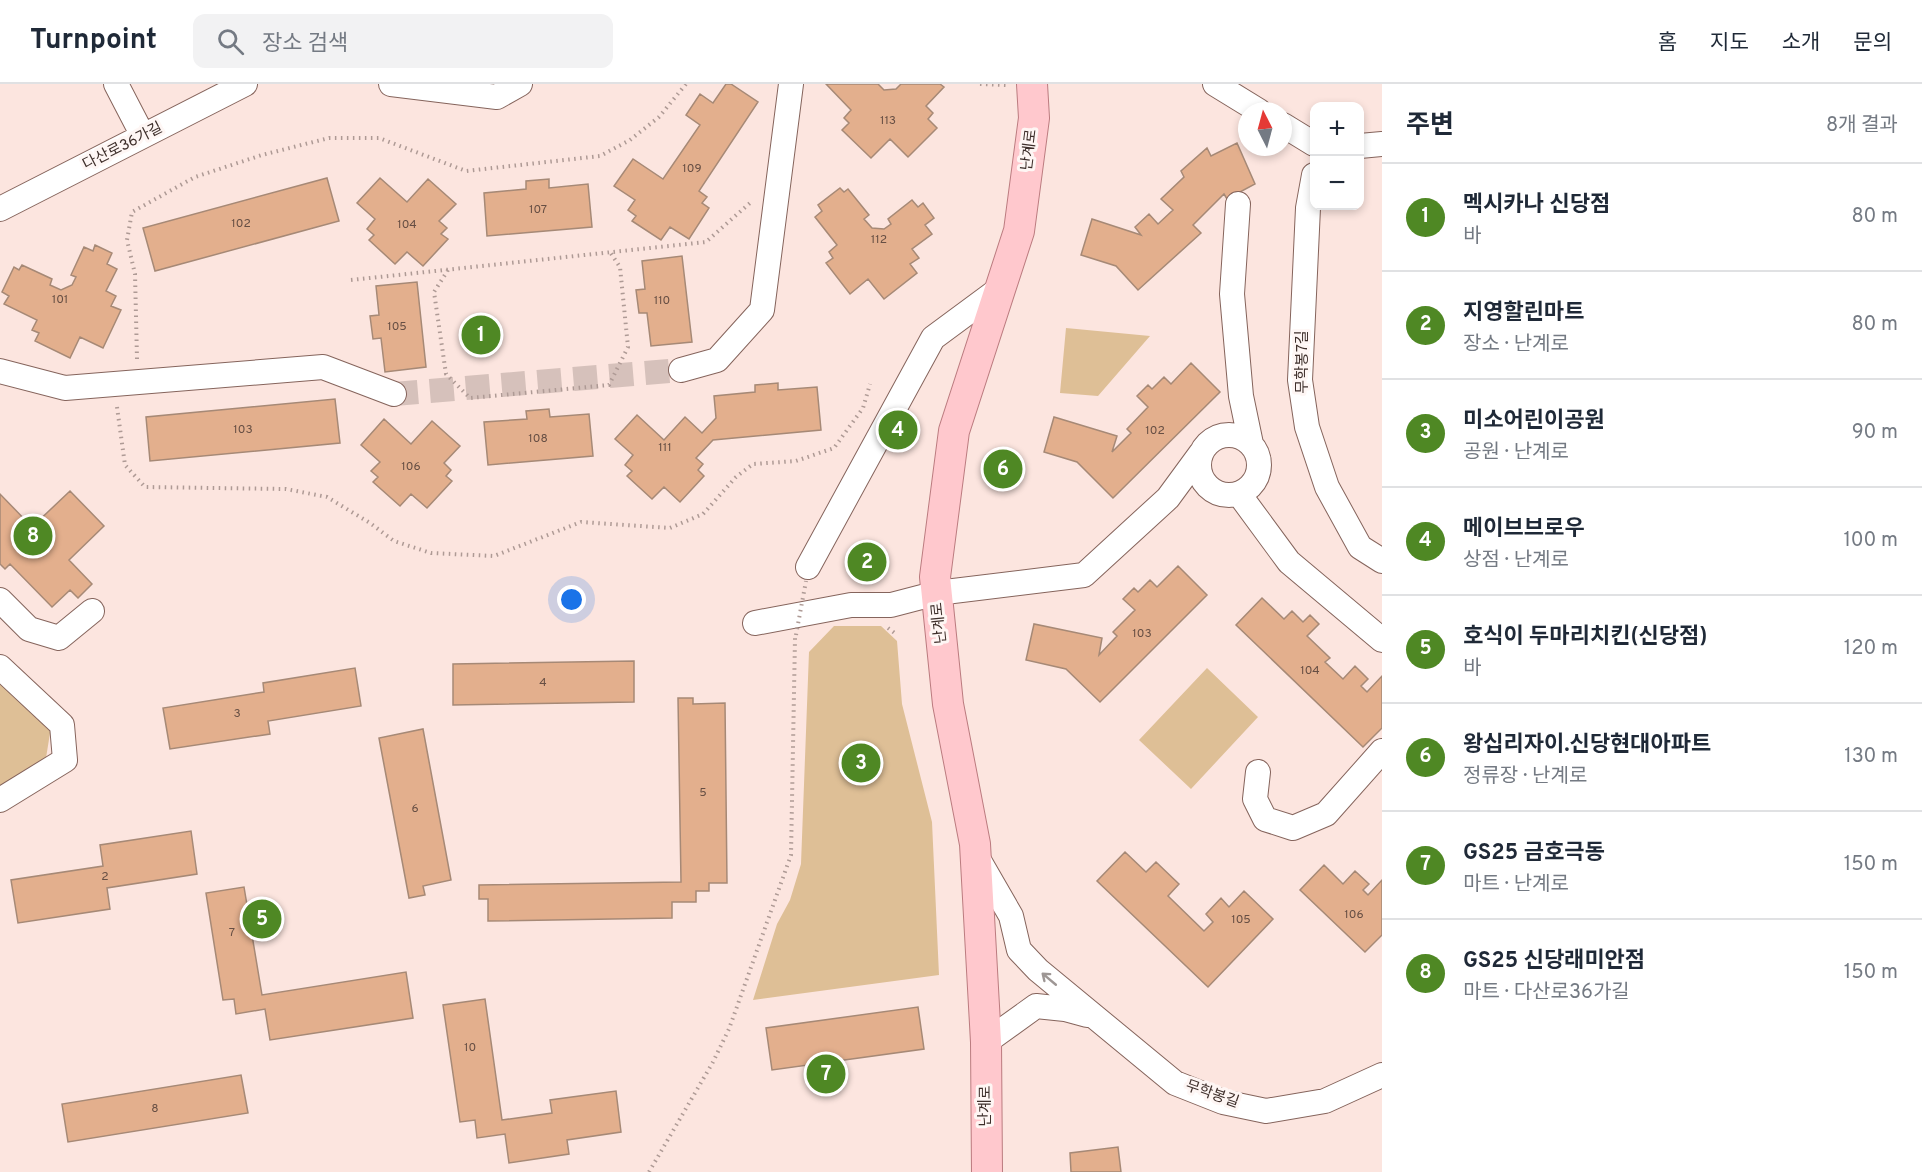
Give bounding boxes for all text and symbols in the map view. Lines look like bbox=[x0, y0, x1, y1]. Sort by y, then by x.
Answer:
search box bbox=[193, 14, 613, 68]
text: Turnpoint bbox=[30, 23, 157, 59]
icon: search bbox=[214, 25, 247, 58]
text: 홈 bbox=[1658, 30, 1677, 57]
text: 지도 bbox=[1710, 30, 1749, 57]
text: 소개 bbox=[1782, 30, 1820, 57]
text: 문의 bbox=[1853, 30, 1892, 57]
text: 장소 검색 bbox=[262, 31, 348, 58]
north arrow bbox=[1238, 102, 1292, 156]
map controls bbox=[1310, 102, 1364, 210]
button: + bbox=[1310, 102, 1364, 156]
text: 주변 bbox=[1406, 110, 1454, 143]
house number: 113 bbox=[880, 113, 896, 129]
text: 8개 결과 bbox=[1826, 113, 1898, 139]
street label: 다산로36가길 bbox=[80, 119, 166, 175]
street label: 난계로 bbox=[1018, 128, 1042, 172]
button: − bbox=[1310, 156, 1364, 210]
house number: 109 bbox=[682, 161, 702, 177]
text: 멕시카나 신당점 bbox=[1463, 192, 1610, 219]
house number: 107 bbox=[529, 202, 547, 218]
text: 1 bbox=[1422, 204, 1430, 230]
text: 80 m bbox=[1852, 204, 1898, 230]
house number: 102 bbox=[231, 216, 251, 232]
house number: 104 bbox=[397, 217, 417, 233]
text: 바 bbox=[1463, 224, 1481, 250]
house number: 112 bbox=[871, 232, 887, 248]
house number: 101 bbox=[52, 292, 68, 308]
house number: 110 bbox=[654, 293, 670, 309]
text: 지영할린마트 bbox=[1463, 300, 1584, 327]
pin: 1 bbox=[462, 312, 500, 358]
text: 2 bbox=[1419, 312, 1432, 338]
text: 80 m bbox=[1852, 312, 1898, 338]
house number: 105 bbox=[387, 319, 407, 335]
street label: 무학봉7길 bbox=[1293, 330, 1313, 394]
text: 장소 · 난계로 bbox=[1463, 332, 1569, 358]
pin: 4 bbox=[878, 408, 918, 452]
text: 미소어린이공원 bbox=[1463, 408, 1605, 435]
text: 3 bbox=[1420, 420, 1432, 446]
text: 90 m bbox=[1852, 420, 1898, 446]
house number: 103 bbox=[233, 422, 253, 438]
house number: 102 bbox=[1145, 423, 1165, 439]
house number: 108 bbox=[528, 431, 548, 447]
house number: 111 bbox=[658, 440, 672, 456]
text: 공원 · 난계로 bbox=[1463, 440, 1569, 466]
pin: 6 bbox=[984, 446, 1022, 492]
house number: 106 bbox=[401, 459, 421, 475]
pin: 8 bbox=[14, 514, 52, 558]
text: 메이브브로우 bbox=[1463, 516, 1584, 543]
text: 4 bbox=[1419, 528, 1432, 554]
text: 100 m bbox=[1843, 528, 1898, 554]
pin: 2 bbox=[848, 540, 886, 584]
text: 상점 · 난계로 bbox=[1463, 548, 1569, 574]
your location bbox=[557, 585, 586, 614]
street label: 난계로 bbox=[928, 601, 952, 645]
text: 호식이 두마리치킨(신당점) bbox=[1463, 624, 1708, 651]
house number: 103 bbox=[1132, 626, 1152, 642]
text: 5 bbox=[1419, 636, 1432, 662]
text: 120 m bbox=[1844, 636, 1898, 662]
text: 바 bbox=[1463, 656, 1481, 682]
house number: 104 bbox=[1300, 663, 1320, 679]
house number: 4 bbox=[539, 675, 547, 691]
house number: 3 bbox=[233, 706, 241, 722]
text: 왕십리자이.신당현대아파트 bbox=[1463, 732, 1711, 759]
pin: 3 bbox=[842, 740, 880, 786]
text: 6 bbox=[1419, 744, 1432, 770]
text: 130 m bbox=[1844, 744, 1898, 770]
text: 정류장 · 난계로 bbox=[1463, 764, 1587, 790]
house number: 5 bbox=[699, 785, 707, 801]
house number: 6 bbox=[411, 801, 419, 817]
text: GS25 금호극동 bbox=[1463, 840, 1605, 867]
text: 7 bbox=[1420, 852, 1431, 878]
text: 150 m bbox=[1844, 852, 1898, 878]
house number: 2 bbox=[101, 869, 109, 885]
text: 마트 · 난계로 bbox=[1463, 872, 1569, 898]
pin: 5 bbox=[242, 896, 282, 942]
house number: 106 bbox=[1344, 907, 1364, 923]
house number: 105 bbox=[1231, 912, 1251, 928]
house number: 7 bbox=[229, 925, 235, 941]
text: GS25 신당래미안점 bbox=[1463, 948, 1645, 975]
text: 8 bbox=[1419, 960, 1432, 986]
text: 150 m bbox=[1844, 960, 1898, 986]
one-way arrow bbox=[1041, 973, 1057, 986]
text: 마트 · 다산로36가길 bbox=[1463, 980, 1630, 1006]
house number: 10 bbox=[464, 1040, 476, 1056]
pin: 7 bbox=[806, 1052, 846, 1096]
street label: 무학봉길 bbox=[1183, 1076, 1242, 1113]
street label: 난계로 bbox=[977, 1085, 996, 1127]
house number: 8 bbox=[151, 1101, 159, 1117]

